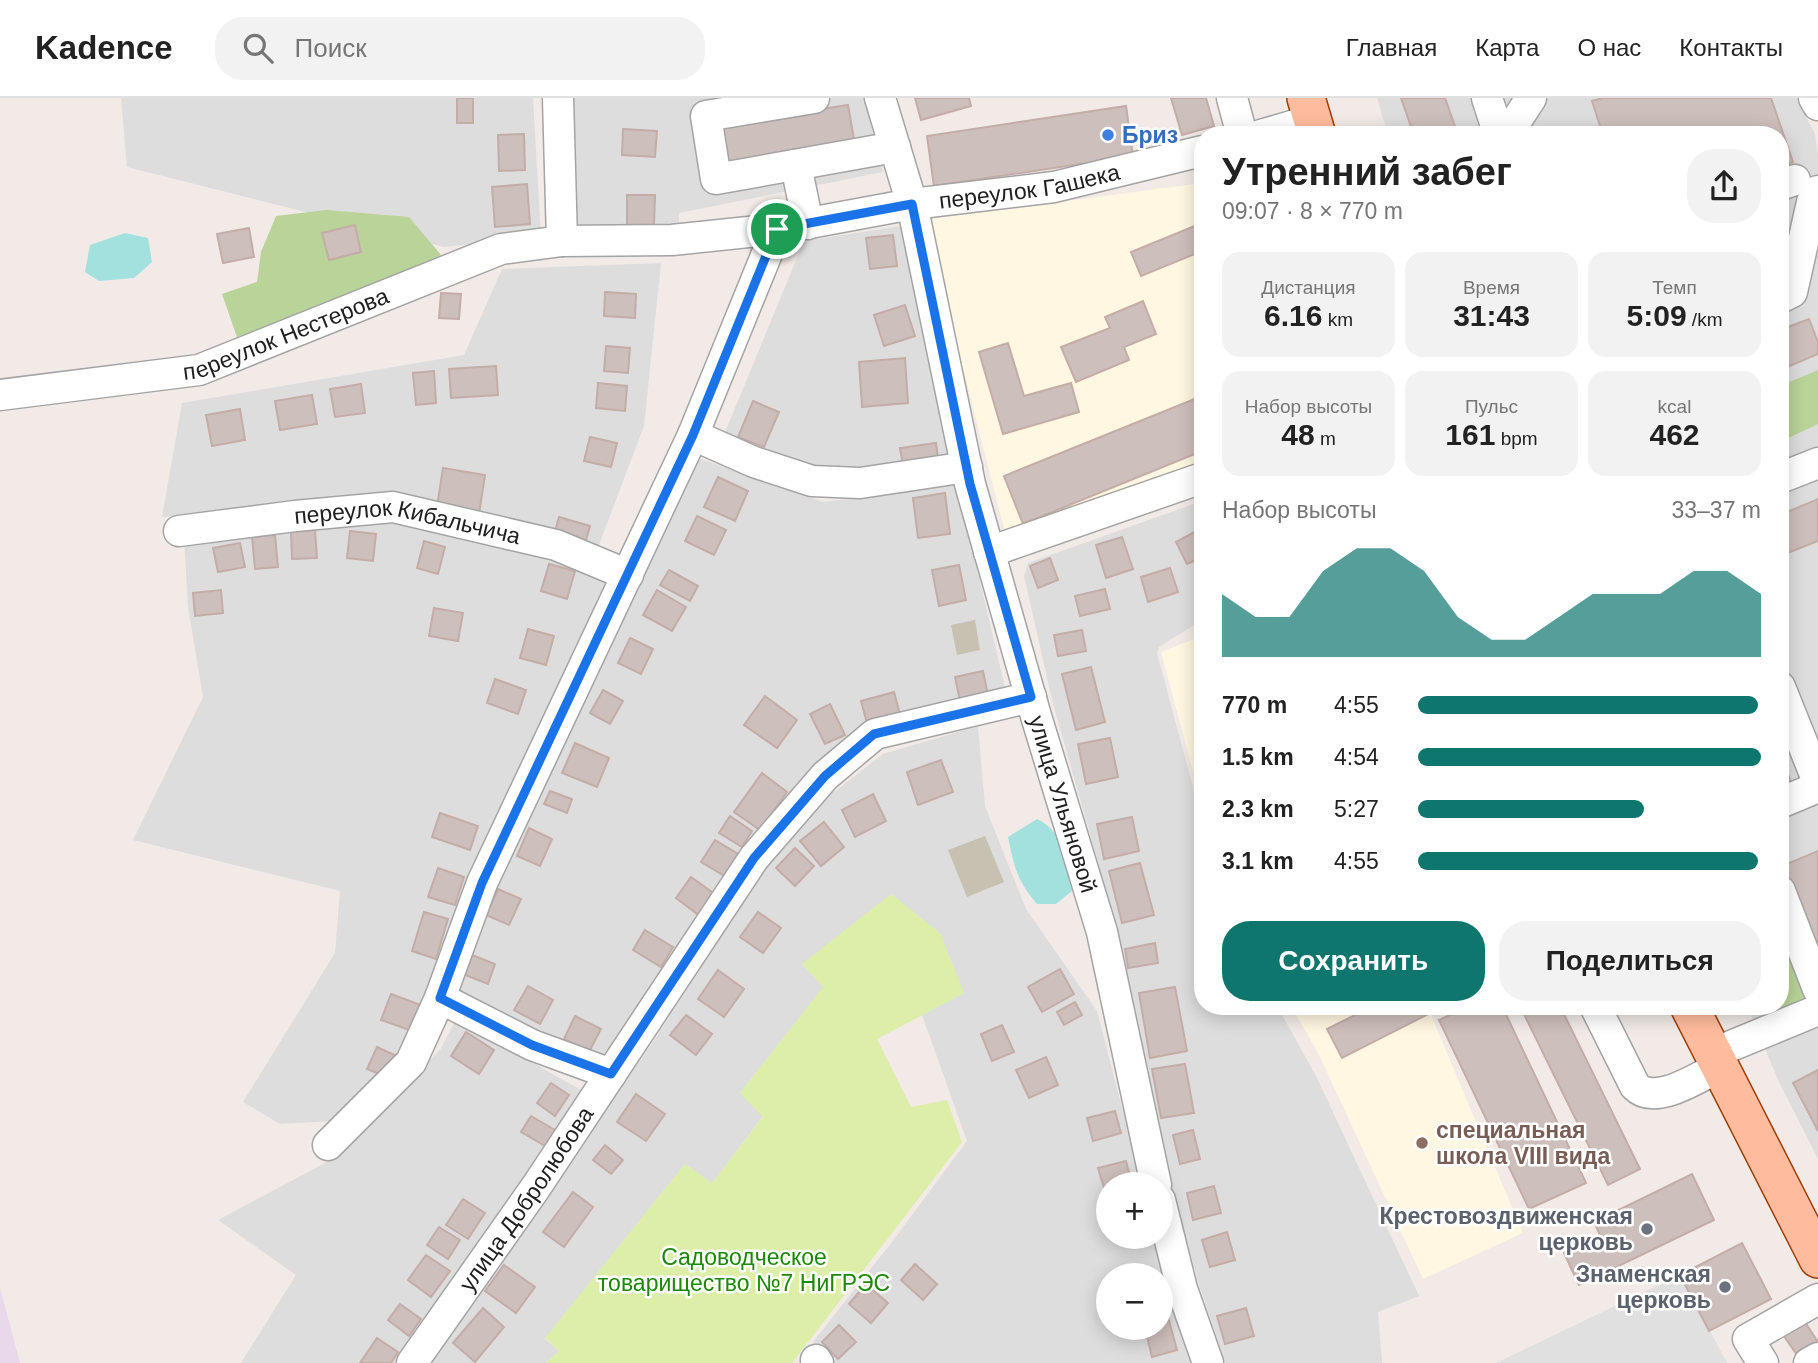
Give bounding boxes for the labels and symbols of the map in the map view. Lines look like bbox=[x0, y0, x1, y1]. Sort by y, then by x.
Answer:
place label: Бриз bbox=[1122, 122, 1178, 148]
marker: Бриз bbox=[1100, 127, 1116, 143]
street label: переулок Гашека bbox=[937, 158, 1123, 214]
pin bbox=[747, 199, 807, 259]
street label: переулок Нестерова bbox=[181, 282, 392, 385]
street label: переулок Кибальчича bbox=[293, 494, 523, 549]
street label: улица Ульяновой bbox=[1024, 712, 1102, 896]
street label: улица Добролюбова bbox=[454, 1102, 599, 1296]
place label: специальная школа VIII вида bbox=[1436, 1117, 1610, 1169]
marker: специальная школа VIII вида bbox=[1414, 1135, 1430, 1151]
place label: Крестовоздвиженская церковь bbox=[1380, 1203, 1633, 1255]
marker: Крестовоздвиженская церковь bbox=[1639, 1221, 1655, 1237]
park label: Садоводческое товарищество №7 НиГРЭС bbox=[598, 1244, 890, 1296]
place label: Знаменская церковь bbox=[1576, 1261, 1711, 1313]
marker: Знаменская церковь bbox=[1717, 1279, 1733, 1295]

